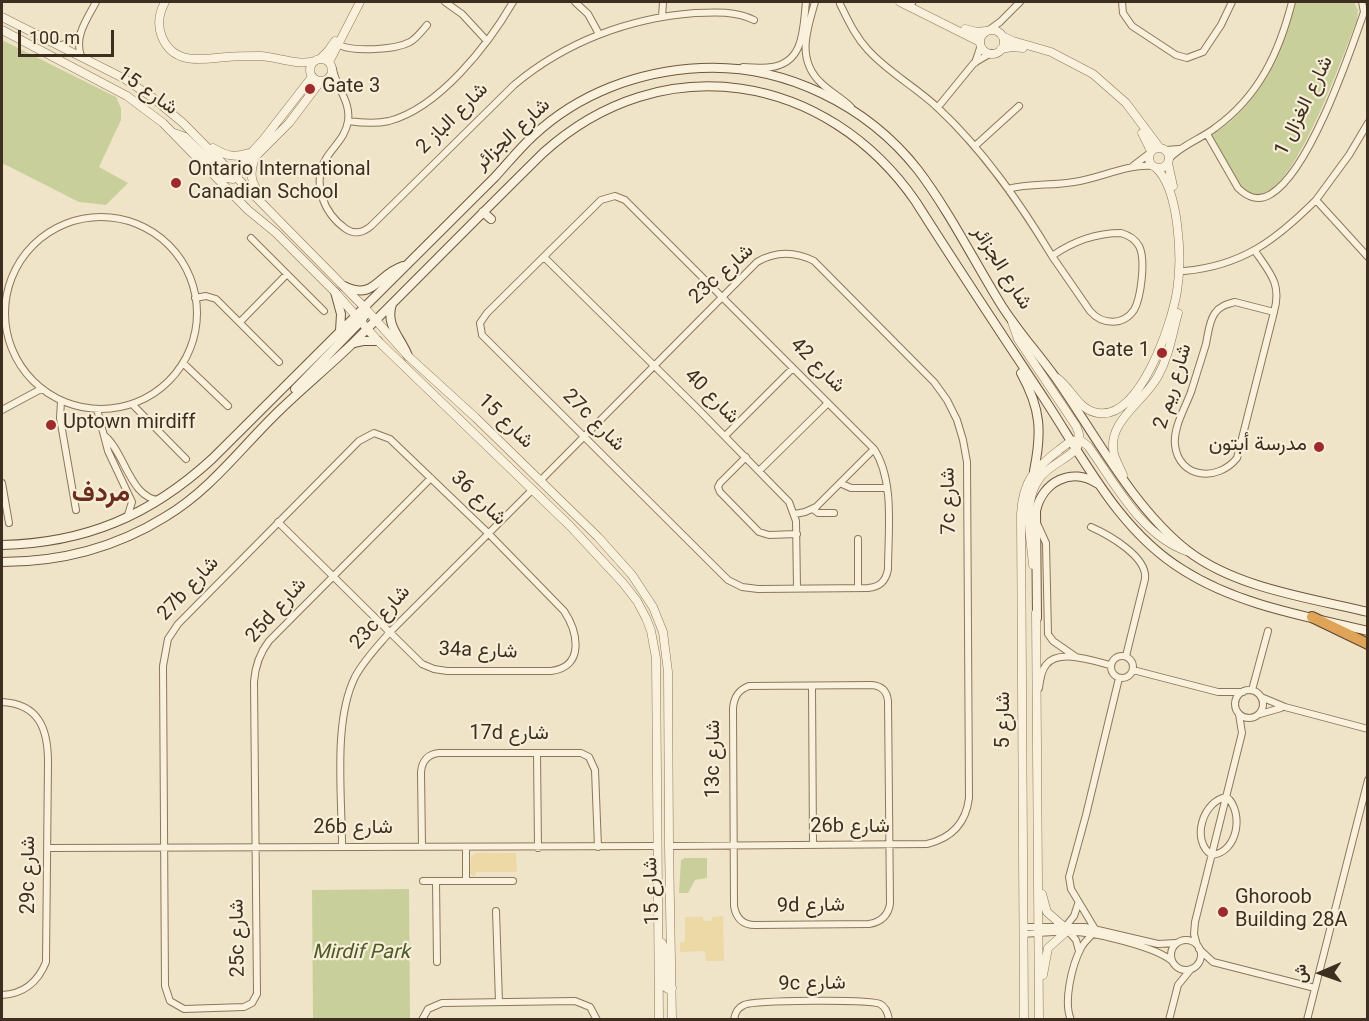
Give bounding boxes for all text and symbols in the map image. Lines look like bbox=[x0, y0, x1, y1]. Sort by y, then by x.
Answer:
scale bar bbox=[21, 18, 117, 56]
text: 100 m bbox=[29, 26, 80, 54]
street label: شارع الغزال 1 bbox=[1272, 53, 1340, 161]
street label: شارع 15 bbox=[111, 64, 181, 122]
place label: Gate 3 bbox=[322, 77, 380, 101]
street label: شارع الباز 2 bbox=[413, 79, 495, 161]
marker: Gate 3 bbox=[303, 82, 317, 96]
street label: شارع الجزائر bbox=[471, 95, 557, 177]
place label: Ontario International Canadian School bbox=[188, 160, 371, 207]
marker: Ontario International Canadian School bbox=[169, 176, 183, 190]
street label: شارع الجزائر bbox=[965, 223, 1035, 315]
street label: 23c شارع bbox=[686, 241, 760, 311]
street label: شارع 42 bbox=[783, 334, 849, 400]
place label: Gate 1 bbox=[1092, 341, 1150, 365]
street label: شارع ريم 2 bbox=[1151, 341, 1199, 433]
marker: Gate 1 bbox=[1155, 346, 1169, 360]
street label: شارع 40 bbox=[677, 365, 743, 431]
street label: 27c شارع bbox=[556, 386, 628, 458]
street label: شارع 15 bbox=[471, 391, 537, 455]
place label: Uptown mirdiff bbox=[63, 413, 195, 437]
marker: Uptown mirdiff bbox=[44, 418, 58, 432]
place label: مدرسة أبتون bbox=[1209, 435, 1307, 459]
marker: مدرسة أبتون bbox=[1312, 440, 1326, 454]
street label: 7c شارع bbox=[938, 467, 964, 535]
street label: شارع 36 bbox=[444, 468, 510, 532]
district label: مردف bbox=[72, 481, 130, 513]
street label: 27b شارع bbox=[154, 553, 226, 627]
street label: 25d شارع bbox=[243, 574, 313, 650]
street label: 23c شارع bbox=[347, 582, 417, 656]
street label: 34a شارع bbox=[438, 640, 518, 666]
street label: شارع 5 bbox=[994, 692, 1018, 748]
street label: 13c شارع bbox=[704, 720, 728, 798]
street label: 17d شارع bbox=[469, 724, 549, 748]
street label: 26b شارع bbox=[810, 817, 890, 841]
street label: 26b شارع bbox=[313, 818, 393, 842]
street label: 29c شارع bbox=[19, 836, 43, 914]
street label: شارع 15 bbox=[641, 857, 667, 925]
place label: Ghoroob Building 28A bbox=[1235, 888, 1348, 935]
street label: 9d شارع bbox=[777, 895, 845, 921]
street label: 25c شارع bbox=[227, 899, 253, 977]
marker: Ghoroob Building 28A bbox=[1216, 905, 1230, 919]
park label: Mirdif Park bbox=[312, 943, 410, 967]
north arrow bbox=[1291, 943, 1351, 1003]
text: ش bbox=[1290, 964, 1315, 984]
street label: 9c شارع bbox=[778, 973, 846, 999]

